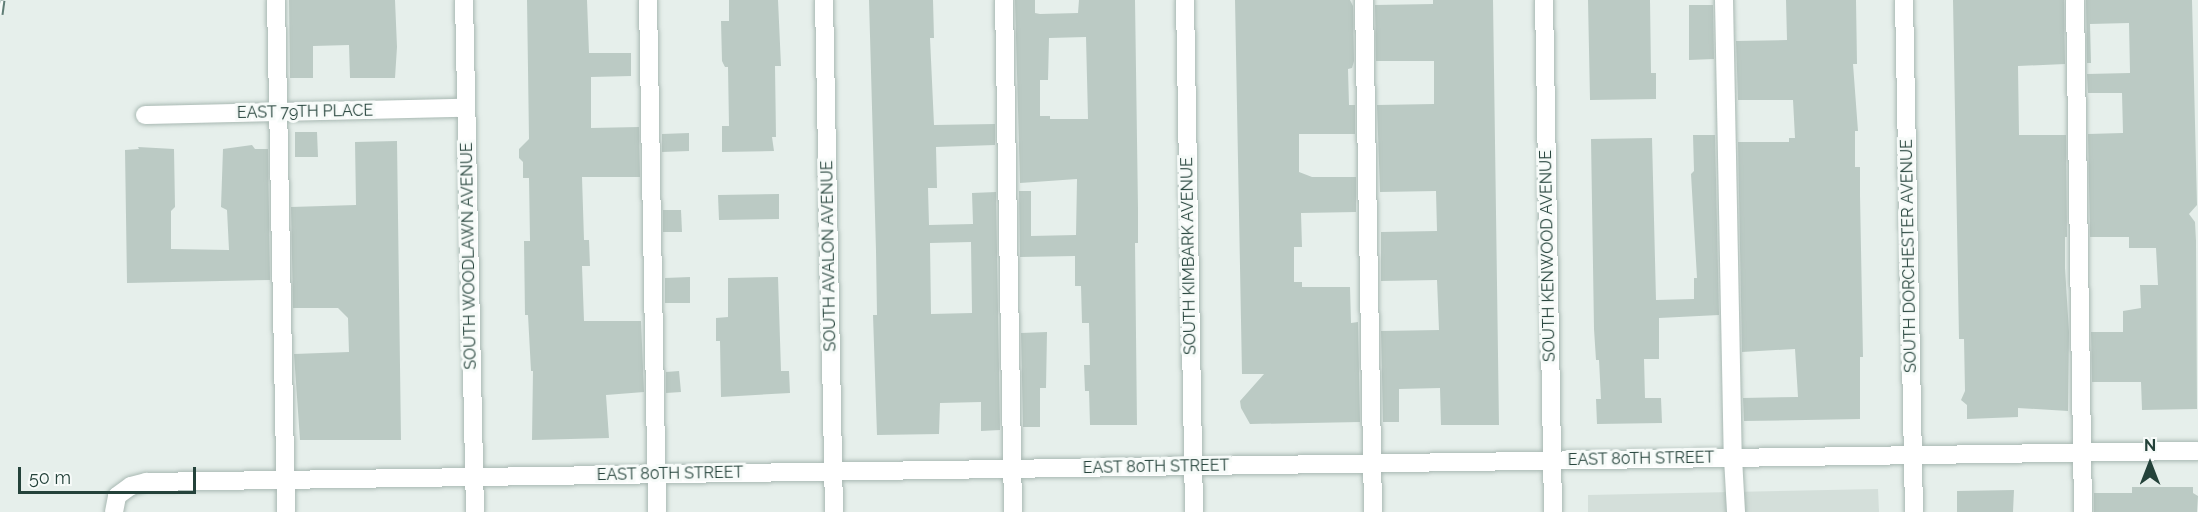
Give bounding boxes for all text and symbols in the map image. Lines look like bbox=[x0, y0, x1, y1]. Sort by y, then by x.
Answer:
street label: EAST 79TH PLACE bbox=[236, 101, 374, 123]
street label: SOUTH DORCHESTER AVENUE bbox=[1897, 139, 1921, 373]
street label: SOUTH WOODLAWN AVENUE bbox=[457, 142, 481, 370]
street label: SOUTH KENWOOD AVENUE bbox=[1537, 150, 1559, 362]
street label: SOUTH KIMBARK AVENUE bbox=[1178, 157, 1200, 355]
street label: SOUTH AVALON AVENUE bbox=[818, 160, 840, 352]
north arrow bbox=[2120, 434, 2180, 494]
text: N bbox=[2144, 436, 2156, 455]
street label: EAST 80TH STREET bbox=[1567, 448, 1715, 470]
scale bar bbox=[21, 455, 200, 493]
street label: EAST 80TH STREET bbox=[1082, 456, 1230, 478]
street label: EAST 80TH STREET bbox=[596, 463, 744, 485]
text: 50 m bbox=[29, 467, 71, 488]

